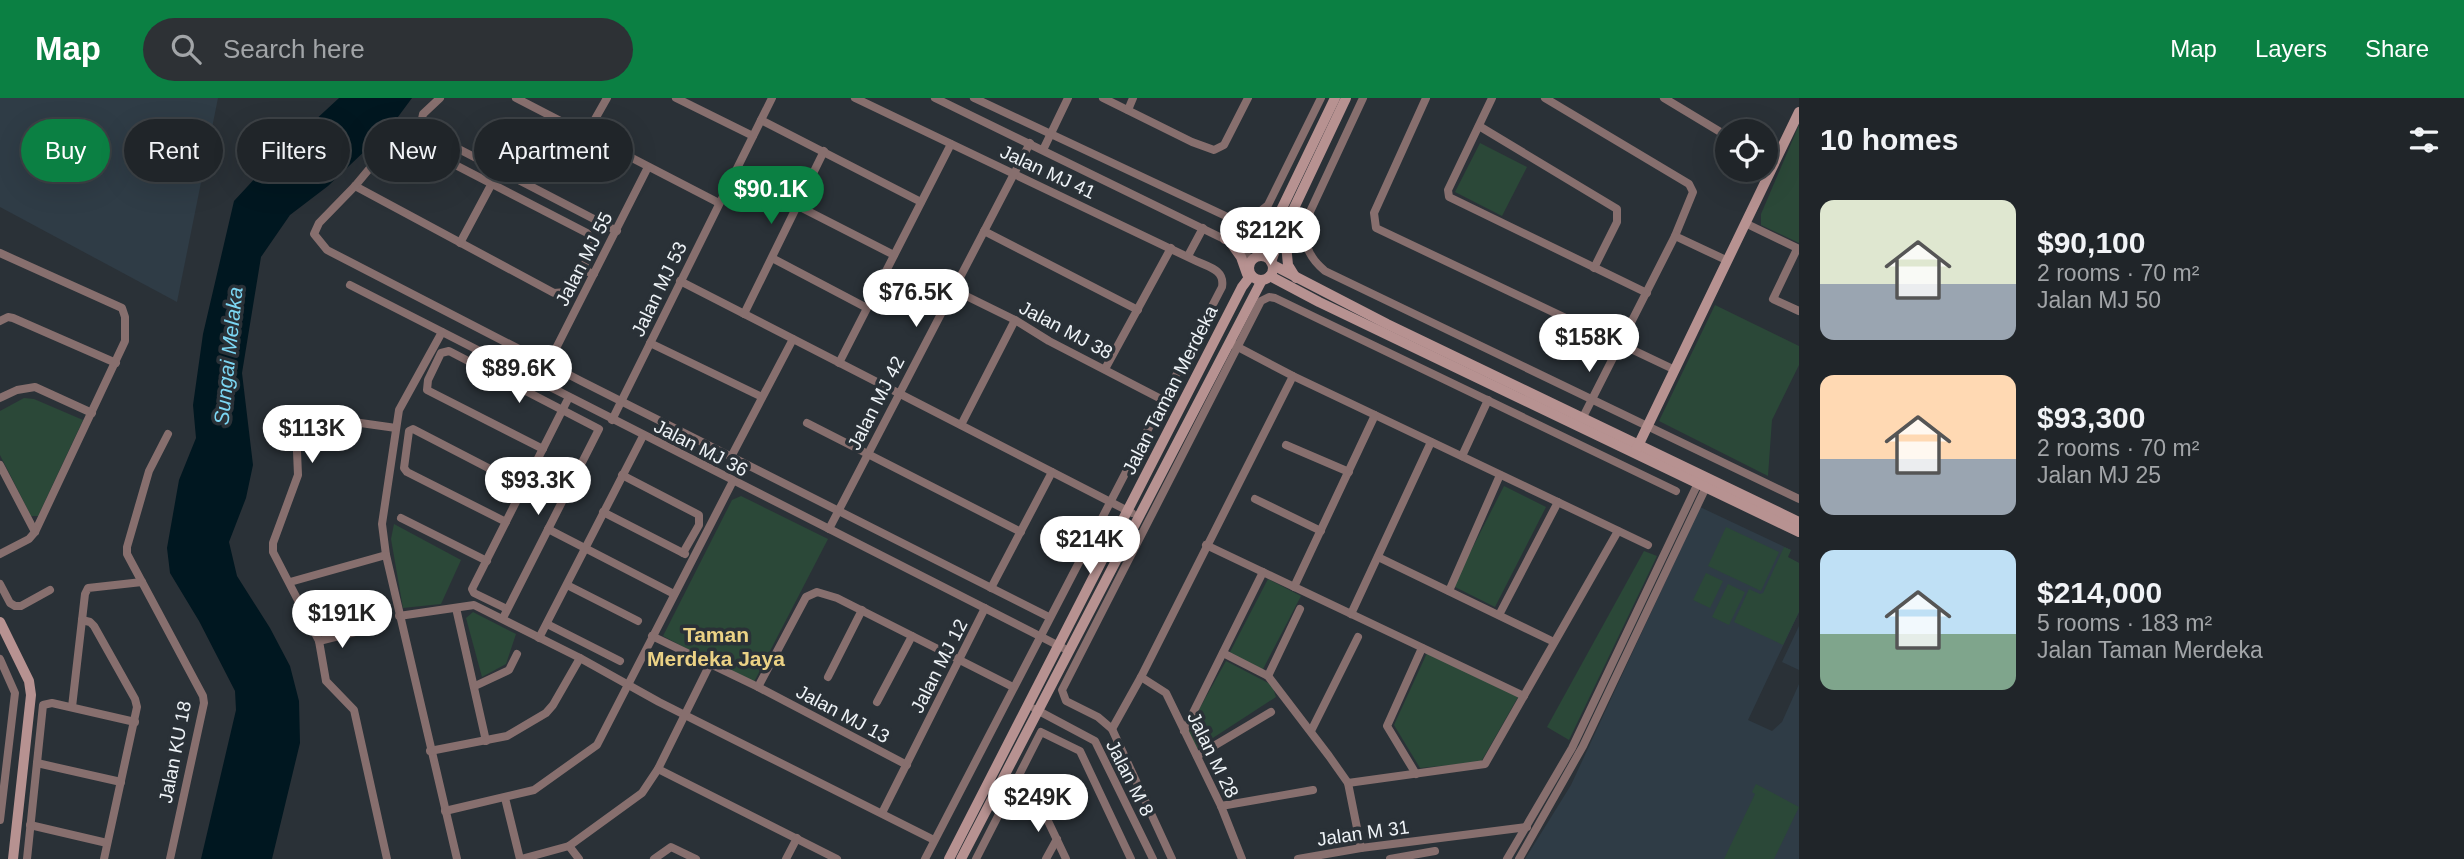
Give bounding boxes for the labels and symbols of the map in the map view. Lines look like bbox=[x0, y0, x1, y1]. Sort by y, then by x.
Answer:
street label: Jalan MJ 41 bbox=[997, 141, 1099, 203]
pin: $90.1K bbox=[714, 166, 828, 226]
pin: $212K bbox=[1221, 208, 1319, 267]
street label: Jalan MJ 55 bbox=[551, 209, 617, 309]
street label: Jalan MJ 53 bbox=[627, 238, 691, 340]
pin: $76.5K bbox=[859, 270, 973, 329]
water label: Sungai Melaka bbox=[209, 286, 247, 426]
street label: Jalan MJ 38 bbox=[1016, 297, 1116, 363]
street label: Jalan Taman Merdeka bbox=[1118, 302, 1222, 478]
pin: $158K bbox=[1540, 314, 1638, 374]
pin: $89.6K bbox=[462, 345, 576, 405]
street label: Jalan MJ 42 bbox=[843, 353, 909, 453]
pin: $113K bbox=[263, 406, 361, 465]
street label: Jalan MJ 36 bbox=[651, 415, 751, 481]
pin: $93.3K bbox=[481, 458, 595, 517]
pin: $214K bbox=[1041, 517, 1139, 576]
pin: $191K bbox=[293, 590, 391, 650]
street label: Jalan MJ 12 bbox=[906, 616, 972, 716]
district label: Taman Merdeka Jaya bbox=[647, 623, 785, 670]
street label: Jalan MJ 13 bbox=[793, 681, 893, 747]
street label: Jalan KU 18 bbox=[155, 699, 195, 805]
street label: Jalan M 28 bbox=[1183, 709, 1243, 801]
street label: Jalan M 8 bbox=[1102, 737, 1158, 819]
pin: $249K bbox=[989, 774, 1087, 834]
street label: Jalan M 31 bbox=[1316, 816, 1410, 850]

